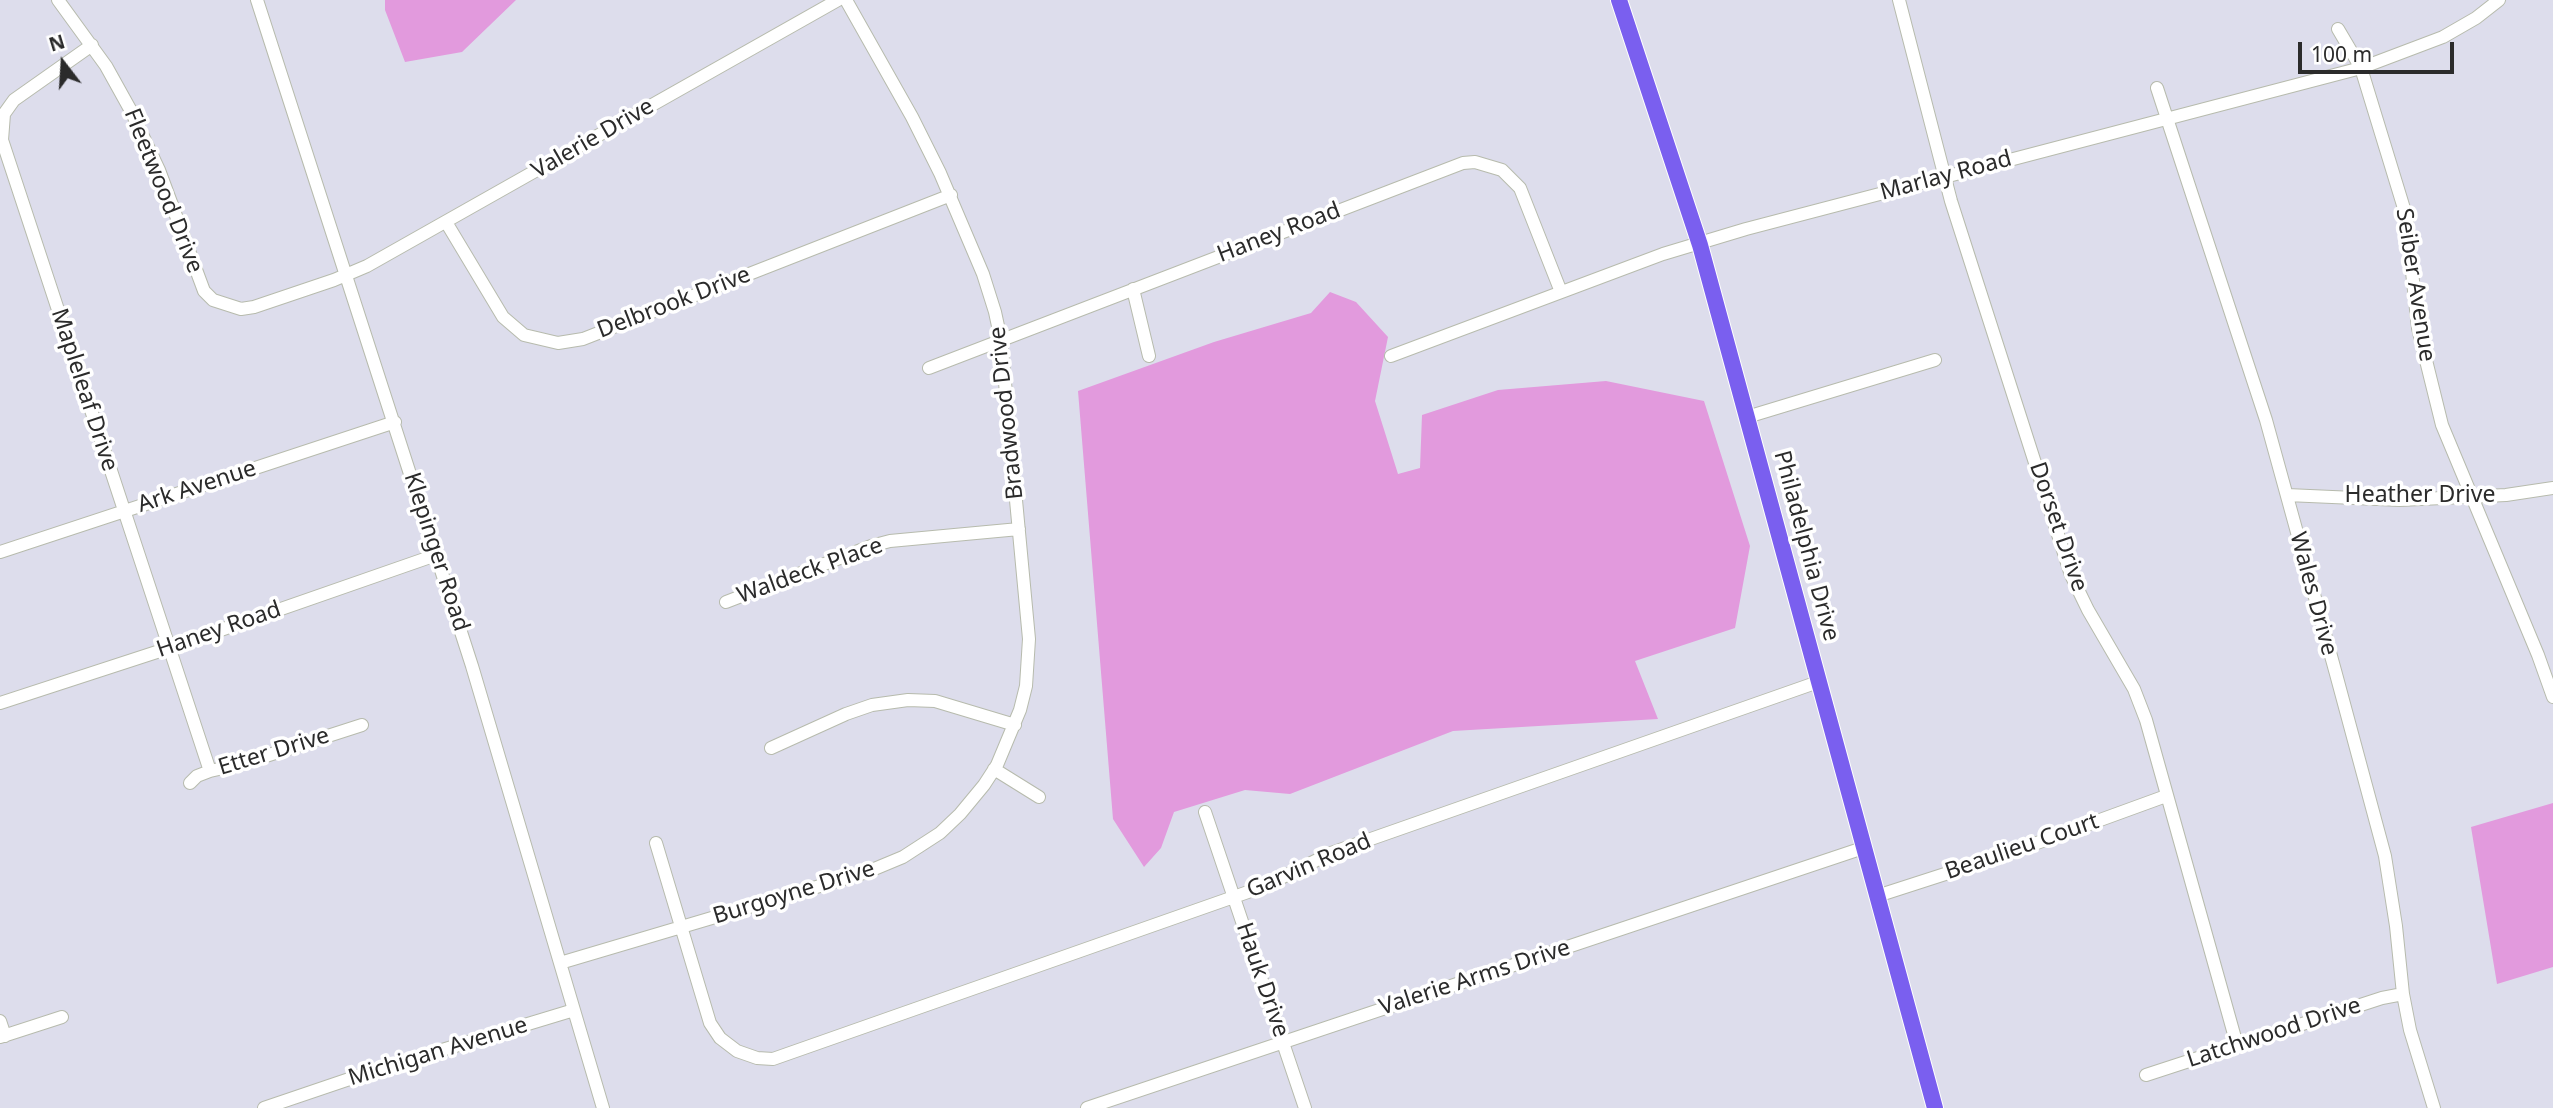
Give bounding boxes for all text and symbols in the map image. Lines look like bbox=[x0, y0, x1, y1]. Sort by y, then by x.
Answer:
north arrow bbox=[28, 28, 98, 98]
text: N bbox=[46, 28, 68, 58]
scale bar bbox=[2301, 28, 2457, 72]
text: 100 m bbox=[2311, 40, 2372, 68]
street label: Valerie Drive bbox=[527, 93, 659, 185]
street label: Fleetwood Drive bbox=[117, 105, 209, 277]
street label: Marlay Road bbox=[1877, 145, 2015, 207]
street label: Haney Road bbox=[1214, 197, 1344, 269]
street label: Seiber Avenue bbox=[2389, 206, 2441, 364]
street label: Delbrook Drive bbox=[594, 261, 754, 345]
street label: Mapleleaf Drive bbox=[45, 305, 123, 475]
street label: Bradwood Drive bbox=[984, 325, 1030, 501]
street label: Philadelphia Drive bbox=[1767, 448, 1845, 644]
street label: Ark Avenue bbox=[134, 455, 260, 519]
street label: Dorset Drive bbox=[2023, 459, 2093, 595]
street label: Klepinger Road bbox=[397, 469, 475, 635]
street label: Heather Drive bbox=[2345, 481, 2495, 509]
street label: Wales Drive bbox=[2283, 529, 2343, 659]
street label: Waldeck Place bbox=[733, 532, 887, 610]
street label: Haney Road bbox=[153, 596, 285, 664]
street label: Etter Drive bbox=[215, 722, 333, 782]
street label: Beaulieu Court bbox=[1942, 808, 2102, 886]
street label: Garvin Road bbox=[1243, 827, 1375, 905]
street label: Burgoyne Drive bbox=[710, 855, 878, 931]
street label: Hauk Drive bbox=[1230, 919, 1294, 1041]
street label: Valerie Arms Drive bbox=[1376, 934, 1574, 1022]
street label: Latchwood Drive bbox=[2183, 992, 2365, 1074]
street label: Michigan Avenue bbox=[345, 1012, 531, 1092]

